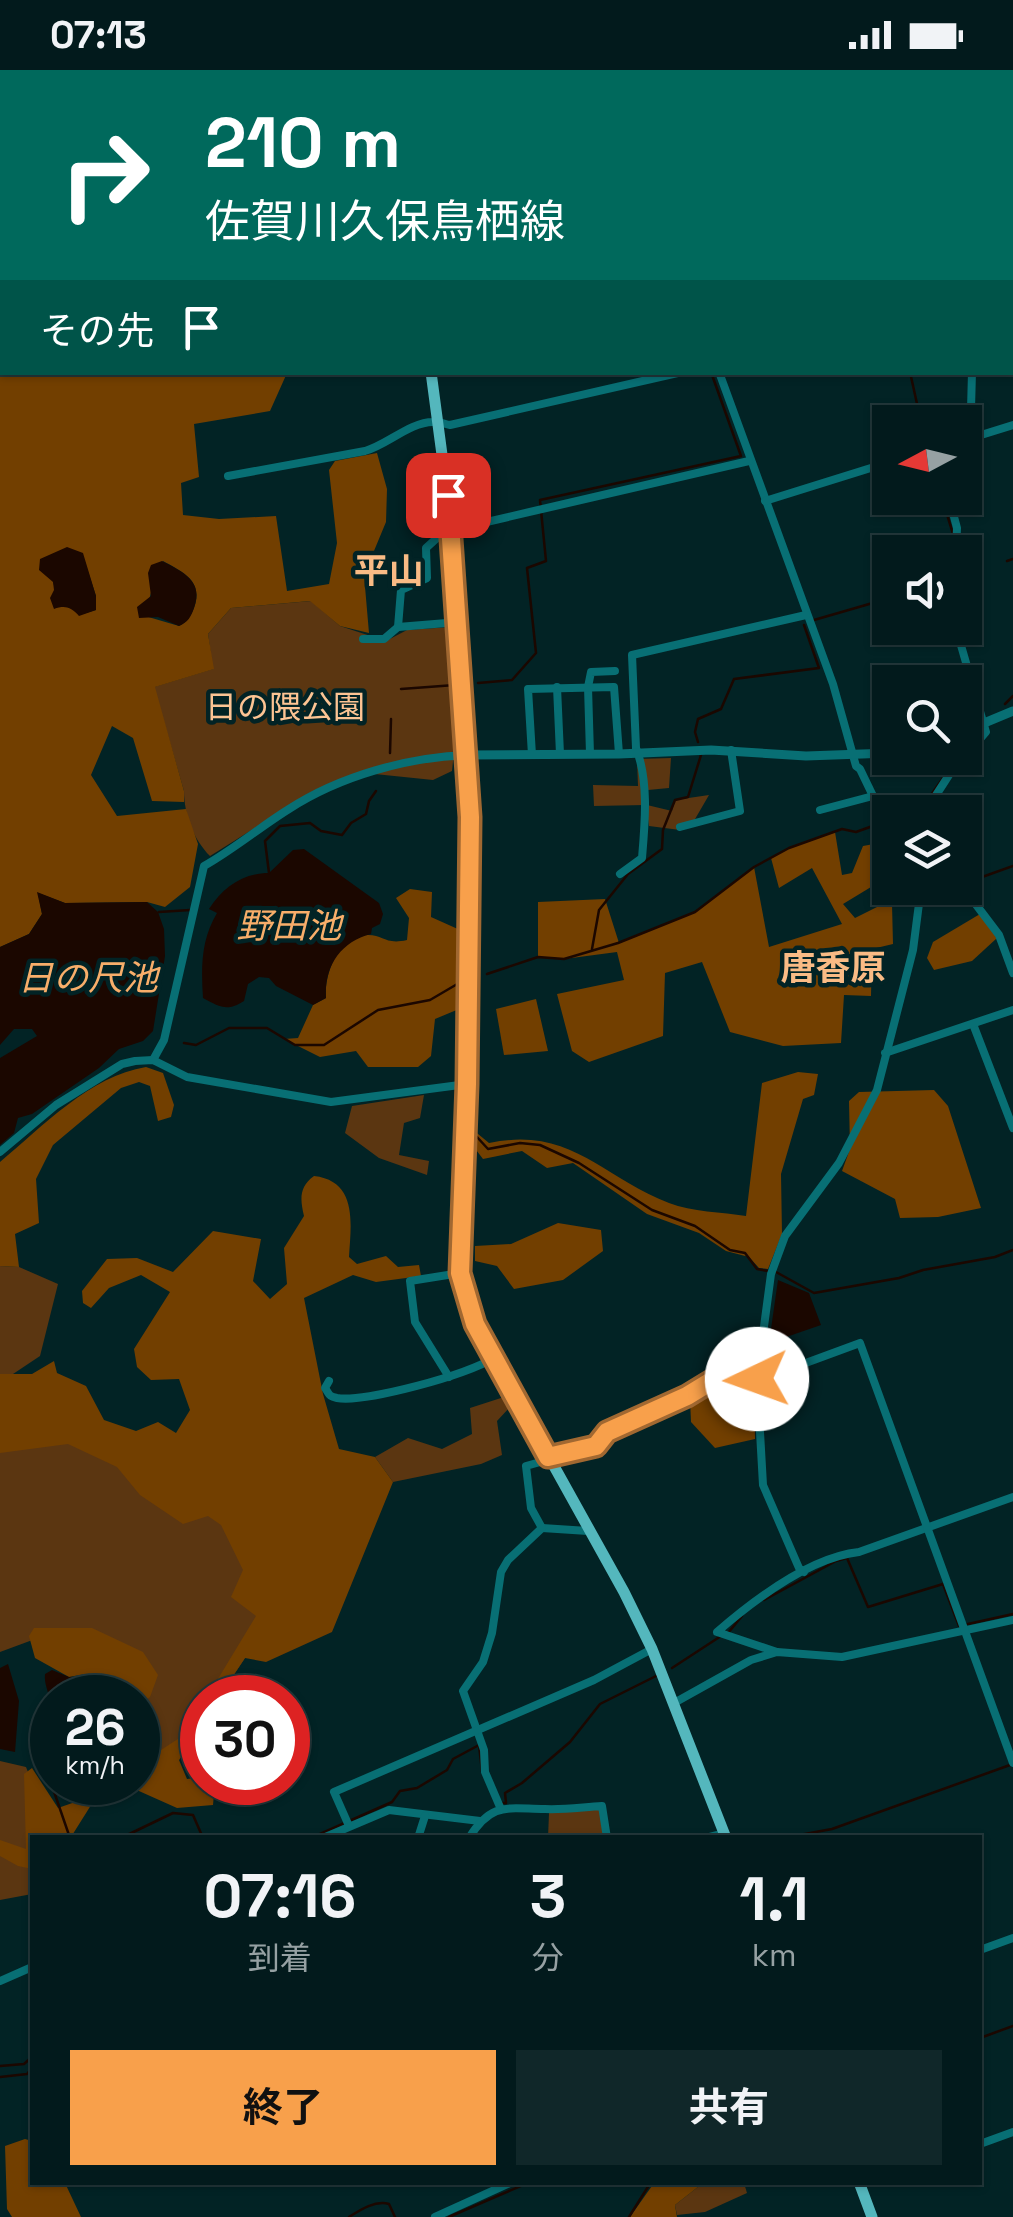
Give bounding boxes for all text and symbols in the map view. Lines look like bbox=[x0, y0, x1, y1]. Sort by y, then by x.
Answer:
text: 07:13 bbox=[50, 11, 147, 59]
text: 210 m bbox=[205, 98, 401, 187]
icon: right bbox=[40, 110, 170, 240]
text: 佐賀川久保鳥栖線 bbox=[205, 193, 565, 250]
icon: arrive bbox=[174, 300, 229, 355]
text: その先 bbox=[40, 307, 154, 355]
north arrow bbox=[872, 405, 982, 515]
map controls bbox=[872, 405, 982, 905]
pin bbox=[406, 453, 491, 538]
icon: arrive bbox=[421, 468, 476, 523]
button: sound bbox=[872, 535, 982, 645]
district label: 平山 bbox=[354, 549, 424, 593]
button: search bbox=[872, 665, 982, 775]
park label: 日の隈公園 bbox=[205, 687, 365, 727]
button: layers bbox=[872, 795, 982, 905]
water label: 野田池 bbox=[236, 904, 344, 948]
district label: 唐香原 bbox=[780, 946, 886, 990]
water label: 日の尺池 bbox=[18, 956, 161, 1000]
position arrow bbox=[705, 1327, 809, 1431]
speed limit sign: 30 bbox=[180, 1675, 310, 1805]
text: 26 bbox=[65, 1696, 125, 1760]
text: km/h bbox=[65, 1749, 125, 1781]
text: 07:16 bbox=[203, 1858, 356, 1935]
text: 3 bbox=[530, 1858, 566, 1935]
text: 1.1 bbox=[740, 1861, 809, 1938]
text: km bbox=[752, 1935, 796, 1975]
text: 到着 bbox=[248, 1938, 312, 1978]
text: 分 bbox=[532, 1938, 564, 1978]
button: 終了 bbox=[70, 2050, 496, 2165]
button: 共有 bbox=[516, 2050, 942, 2165]

